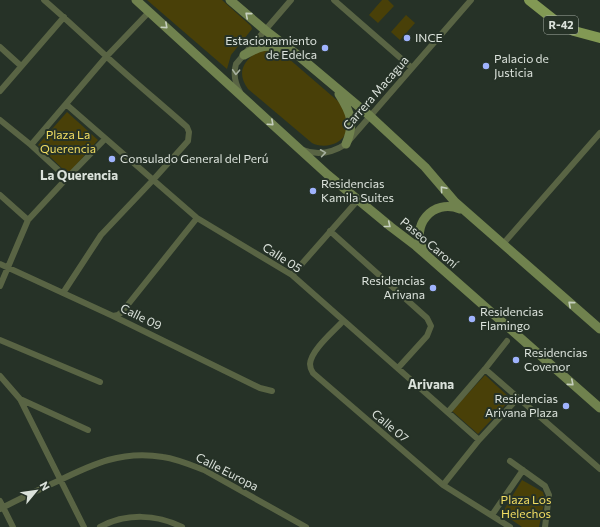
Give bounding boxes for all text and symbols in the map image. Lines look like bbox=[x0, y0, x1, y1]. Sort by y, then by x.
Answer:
one-way arrow bbox=[245, 13, 252, 20]
road number: R-42 bbox=[544, 16, 578, 34]
one-way arrow bbox=[160, 21, 168, 29]
place label: INCE bbox=[415, 30, 443, 44]
place label: Estacionamiento de Edelca bbox=[225, 33, 317, 61]
marker: INCE bbox=[402, 33, 412, 43]
marker: Estacionamiento de Edelca bbox=[320, 43, 330, 53]
place label: Palacio de Justicia bbox=[494, 51, 549, 80]
street label: Carrera Macagua bbox=[340, 53, 411, 132]
marker: Palacio de Justicia bbox=[481, 61, 491, 71]
one-way arrow bbox=[231, 69, 240, 76]
one-way arrow bbox=[266, 118, 274, 125]
park label: Plaza La Querencia bbox=[40, 127, 96, 155]
one-way arrow bbox=[320, 149, 326, 158]
place label: Consulado General del Perú bbox=[120, 151, 269, 165]
marker: Consulado General del Perú bbox=[107, 154, 117, 164]
district label: La Querencia bbox=[40, 167, 118, 183]
place label: Residencias Kamila Suites bbox=[321, 176, 394, 204]
marker: Residencias Kamila Suites bbox=[308, 186, 318, 196]
one-way arrow bbox=[440, 186, 447, 193]
street label: Paseo Caroní bbox=[398, 214, 462, 271]
one-way arrow bbox=[384, 220, 391, 227]
street label: Calle 05 bbox=[260, 239, 305, 275]
place label: Residencias Arivana bbox=[362, 273, 425, 301]
marker: Residencias Arivana bbox=[428, 283, 438, 293]
street label: Calle 09 bbox=[118, 300, 164, 332]
one-way arrow bbox=[568, 301, 575, 308]
place label: Residencias Flamingo bbox=[480, 304, 543, 332]
marker: Residencias Flamingo bbox=[467, 314, 477, 324]
place label: Residencias Covenor bbox=[524, 345, 587, 373]
marker: Residencias Covenor bbox=[511, 355, 521, 365]
district label: Arivana bbox=[408, 376, 454, 392]
one-way arrow bbox=[567, 378, 574, 385]
place label: Residencias Arivana Plaza bbox=[485, 391, 558, 419]
marker: Residencias Arivana Plaza bbox=[561, 401, 571, 411]
street label: Calle 07 bbox=[370, 406, 412, 445]
street label: Calle Europa bbox=[194, 449, 261, 493]
north arrow bbox=[16, 471, 56, 511]
text: N bbox=[37, 479, 53, 493]
park label: Plaza Los Helechos bbox=[501, 492, 551, 520]

